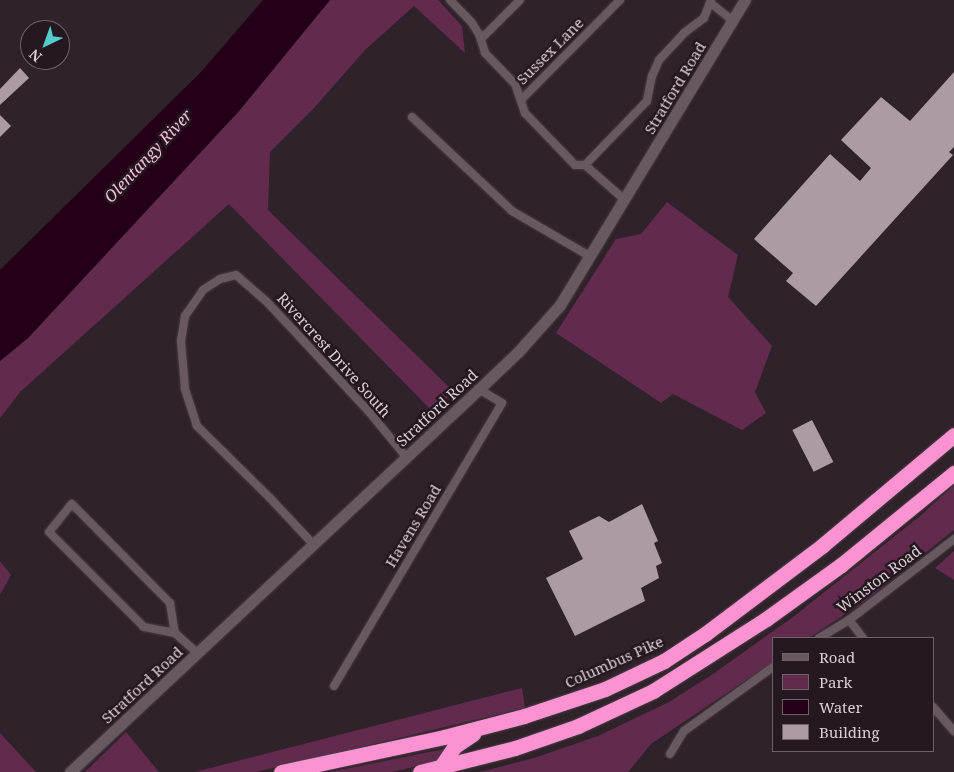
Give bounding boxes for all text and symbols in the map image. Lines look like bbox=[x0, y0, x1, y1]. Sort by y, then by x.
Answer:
street label: Sussex Lane bbox=[513, 14, 587, 88]
north arrow bbox=[20, 20, 70, 70]
street label: Stratford Road bbox=[640, 39, 710, 137]
text: N bbox=[25, 45, 46, 67]
water label: Olentangy River bbox=[100, 106, 196, 206]
street label: Rivercrest Drive South bbox=[273, 289, 395, 421]
street label: Stratford Road bbox=[393, 366, 481, 450]
street label: Havens Road bbox=[381, 481, 445, 571]
street label: Winston Road bbox=[833, 542, 925, 616]
street label: Columbus Pike bbox=[562, 632, 666, 692]
legend bbox=[772, 637, 934, 752]
street label: Stratford Road bbox=[98, 643, 186, 727]
text: Road bbox=[819, 647, 855, 667]
text: Park bbox=[819, 672, 852, 692]
text: Water bbox=[819, 697, 862, 717]
text: Building bbox=[819, 722, 880, 742]

